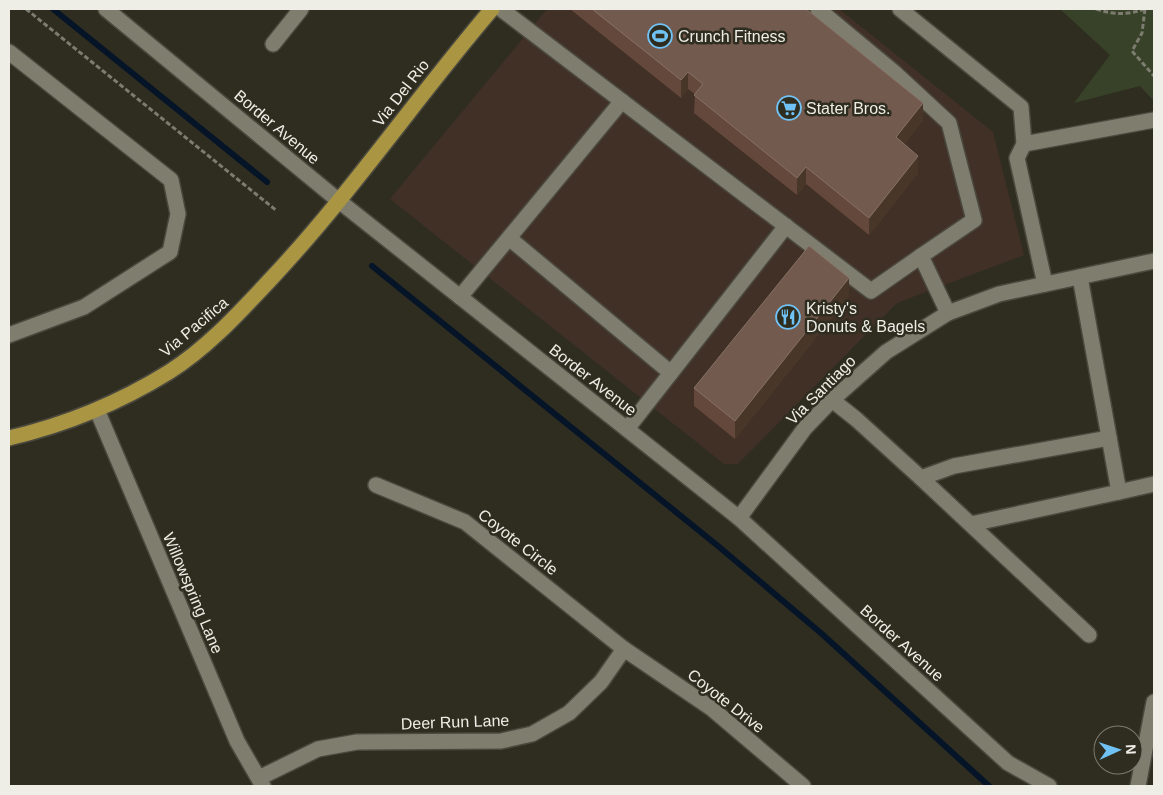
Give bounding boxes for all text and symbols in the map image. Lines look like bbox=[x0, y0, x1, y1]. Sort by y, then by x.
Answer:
sports icon: Crunch Fitness bbox=[647, 23, 673, 49]
place label: Crunch Fitness bbox=[678, 28, 786, 45]
street label: Via Del Rio bbox=[370, 56, 432, 130]
street label: Border Avenue bbox=[231, 87, 323, 168]
supermarket icon: Stater Bros. bbox=[776, 95, 802, 121]
place label: Stater Bros. bbox=[806, 100, 890, 117]
street label: Via Pacifica bbox=[157, 294, 231, 360]
place label: Kristy's Donuts & Bagels bbox=[806, 300, 925, 335]
restaurant icon: Kristy's Donuts & Bagels bbox=[775, 304, 801, 330]
street label: Border Avenue bbox=[546, 341, 640, 419]
street label: Via Santiago bbox=[783, 352, 859, 428]
street label: Coyote Circle bbox=[475, 506, 561, 578]
street label: Willowspring Lane bbox=[160, 530, 226, 656]
street label: Border Avenue bbox=[857, 601, 947, 685]
street label: Coyote Drive bbox=[684, 666, 768, 736]
street label: Deer Run Lane bbox=[400, 712, 510, 732]
north arrow bbox=[1093, 725, 1143, 775]
text: N bbox=[1123, 744, 1139, 755]

